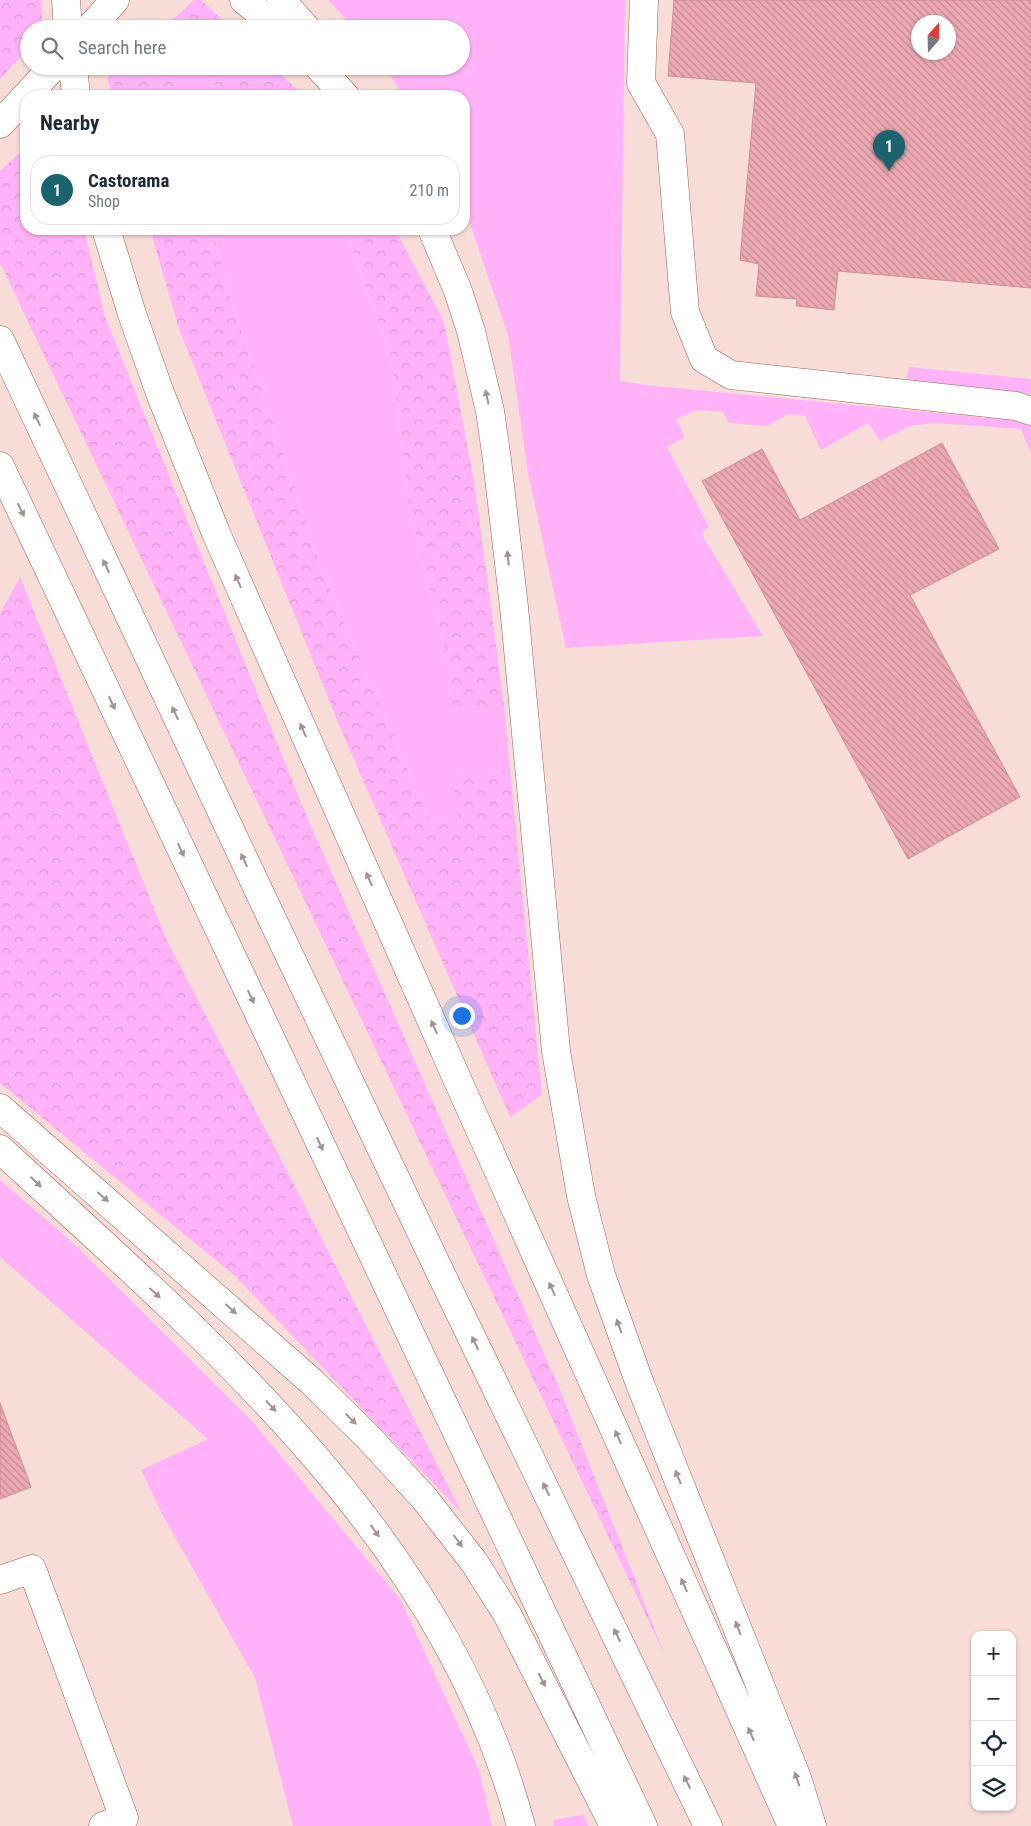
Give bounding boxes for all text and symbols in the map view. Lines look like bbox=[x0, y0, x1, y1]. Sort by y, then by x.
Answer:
north arrow bbox=[911, 15, 956, 60]
search box bbox=[20, 20, 470, 75]
icon: search bbox=[38, 34, 66, 62]
text: Search here bbox=[78, 36, 166, 59]
text: Nearby bbox=[40, 111, 99, 135]
pin: 1 bbox=[873, 130, 905, 171]
text: Castorama bbox=[88, 169, 169, 192]
text: 1 bbox=[53, 181, 61, 200]
text: 210 m bbox=[410, 181, 449, 200]
text: Shop bbox=[88, 192, 120, 211]
one-way arrow bbox=[482, 389, 490, 405]
one-way arrow bbox=[33, 411, 41, 426]
one-way arrow bbox=[17, 503, 25, 517]
one-way arrow bbox=[504, 550, 512, 566]
one-way arrow bbox=[102, 559, 110, 573]
one-way arrow bbox=[233, 574, 241, 588]
one-way arrow bbox=[108, 696, 116, 711]
one-way arrow bbox=[171, 706, 179, 720]
one-way arrow bbox=[299, 723, 307, 737]
one-way arrow bbox=[178, 843, 186, 857]
one-way arrow bbox=[240, 853, 248, 867]
one-way arrow bbox=[364, 872, 372, 886]
one-way arrow bbox=[247, 990, 255, 1004]
your location bbox=[449, 1003, 475, 1029]
one-way arrow bbox=[430, 1020, 438, 1034]
one-way arrow bbox=[317, 1137, 325, 1151]
one-way arrow bbox=[29, 1176, 41, 1188]
one-way arrow bbox=[96, 1192, 109, 1203]
one-way arrow bbox=[547, 1282, 555, 1296]
one-way arrow bbox=[148, 1287, 160, 1299]
one-way arrow bbox=[225, 1304, 238, 1315]
one-way arrow bbox=[615, 1318, 622, 1333]
one-way arrow bbox=[471, 1336, 479, 1350]
one-way arrow bbox=[265, 1400, 277, 1412]
one-way arrow bbox=[345, 1413, 357, 1425]
one-way arrow bbox=[614, 1430, 622, 1444]
one-way arrow bbox=[674, 1469, 682, 1484]
one-way arrow bbox=[542, 1482, 550, 1496]
one-way arrow bbox=[370, 1524, 381, 1537]
one-way arrow bbox=[453, 1534, 464, 1547]
one-way arrow bbox=[680, 1578, 688, 1592]
one-way arrow bbox=[734, 1620, 742, 1635]
one-way arrow bbox=[612, 1628, 621, 1643]
map controls bbox=[971, 1631, 1016, 1811]
button: + bbox=[971, 1631, 1016, 1676]
one-way arrow bbox=[538, 1673, 546, 1687]
button: − bbox=[971, 1676, 1016, 1721]
button: locate bbox=[971, 1721, 1016, 1766]
one-way arrow bbox=[746, 1727, 754, 1741]
button: layers bbox=[971, 1766, 1016, 1811]
one-way arrow bbox=[793, 1772, 800, 1787]
one-way arrow bbox=[683, 1775, 691, 1789]

